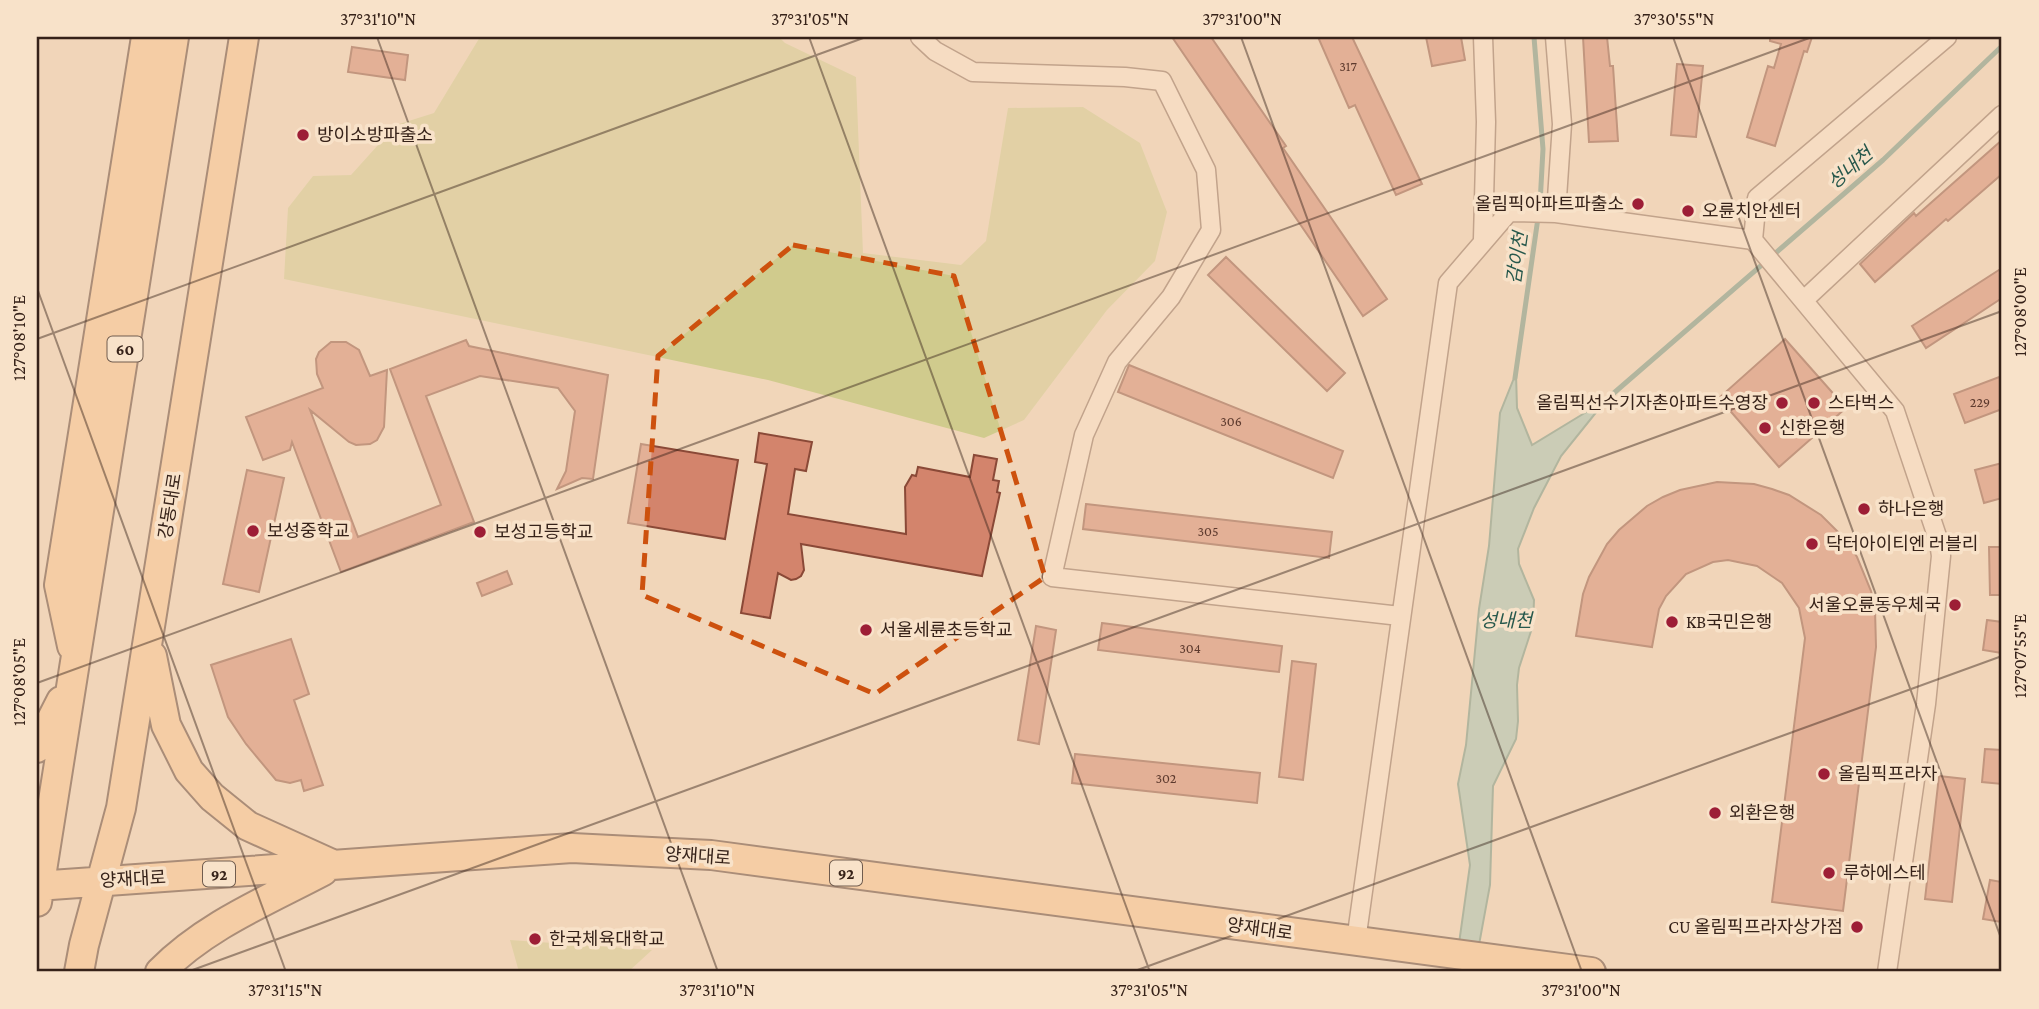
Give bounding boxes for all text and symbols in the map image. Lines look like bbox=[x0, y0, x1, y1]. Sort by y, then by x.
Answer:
text: 37°31'10"N bbox=[340, 9, 416, 29]
text: 37°31'05"N bbox=[771, 9, 849, 29]
text: 37°31'00"N bbox=[1202, 9, 1282, 29]
text: 37°30'55"N bbox=[1634, 9, 1715, 29]
house number: 317 bbox=[1339, 58, 1357, 74]
place label: 방이소방파출소 bbox=[317, 125, 433, 145]
marker: 방이소방파출소 bbox=[295, 127, 311, 143]
water label: 성내천 bbox=[1823, 142, 1878, 193]
place label: 올림픽아파트파출소 bbox=[1475, 194, 1624, 214]
marker: 올림픽아파트파출소 bbox=[1630, 196, 1646, 212]
place label: 오륜치안센터 bbox=[1702, 201, 1801, 221]
marker: 오륜치안센터 bbox=[1680, 203, 1696, 219]
water label: 감이천 bbox=[1503, 229, 1531, 285]
text: 127°08'00"E bbox=[2010, 267, 2030, 357]
text: 127°08'10"E bbox=[9, 295, 29, 381]
road number: 60 bbox=[108, 336, 142, 362]
place label: 올림픽선수기자촌아파트수영장 bbox=[1536, 393, 1768, 413]
place label: 스타벅스 bbox=[1828, 393, 1894, 413]
house number: 229 bbox=[1970, 394, 1990, 410]
marker: 올림픽선수기자촌아파트수영장 bbox=[1774, 395, 1790, 411]
marker: 스타벅스 bbox=[1806, 395, 1822, 411]
house number: 306 bbox=[1220, 413, 1242, 429]
place label: 신한은행 bbox=[1779, 418, 1845, 438]
marker: 신한은행 bbox=[1757, 420, 1773, 436]
street label: 강동대로 bbox=[155, 472, 185, 540]
place label: 하나은행 bbox=[1878, 499, 1944, 519]
marker: 하나은행 bbox=[1856, 501, 1872, 517]
place label: 보성중학교 bbox=[267, 521, 350, 541]
place label: 보성고등학교 bbox=[494, 522, 593, 542]
marker: 보성중학교 bbox=[245, 523, 261, 539]
house number: 305 bbox=[1197, 523, 1219, 539]
marker: 보성고등학교 bbox=[472, 524, 488, 540]
place label: 닥터아이티엔 러블리 bbox=[1826, 534, 1978, 554]
marker: 닥터아이티엔 러블리 bbox=[1804, 536, 1820, 552]
place label: 서울오륜동우체국 bbox=[1809, 595, 1941, 615]
marker: 서울오륜동우체국 bbox=[1947, 597, 1963, 613]
water label: 성내천 bbox=[1480, 610, 1534, 631]
place label: KB국민은행 bbox=[1686, 612, 1772, 632]
marker: KB국민은행 bbox=[1664, 614, 1680, 630]
text: 127°07'55"E bbox=[2010, 614, 2030, 698]
place label: 서울세륜초등학교 bbox=[880, 620, 1012, 640]
marker: 서울세륜초등학교 bbox=[858, 622, 874, 638]
text: 127°08'05"E bbox=[9, 638, 29, 726]
house number: 304 bbox=[1179, 640, 1201, 656]
place label: 올림픽프라자 bbox=[1838, 764, 1938, 784]
marker: 올림픽프라자 bbox=[1816, 766, 1832, 782]
house number: 302 bbox=[1155, 770, 1177, 786]
place label: 외환은행 bbox=[1729, 803, 1795, 823]
marker: 외환은행 bbox=[1707, 805, 1723, 821]
street label: 양재대로 bbox=[664, 844, 732, 868]
road number: 92 bbox=[830, 860, 862, 886]
road number: 92 bbox=[203, 862, 235, 887]
place label: 루하에스테 bbox=[1843, 863, 1926, 883]
marker: 루하에스테 bbox=[1821, 865, 1837, 881]
street label: 양재대로 bbox=[99, 867, 167, 891]
street label: 양재대로 bbox=[1226, 914, 1294, 944]
place label: CU 올림픽프라자상가점 bbox=[1668, 917, 1843, 937]
marker: CU 올림픽프라자상가점 bbox=[1849, 919, 1865, 935]
place label: 한국체육대학교 bbox=[549, 929, 665, 949]
marker: 한국체육대학교 bbox=[527, 931, 543, 947]
text: 37°31'15"N bbox=[248, 980, 322, 1000]
text: 37°31'10"N bbox=[679, 980, 755, 1000]
text: 37°31'05"N bbox=[1110, 980, 1188, 1000]
text: 37°31'00"N bbox=[1541, 980, 1621, 1000]

